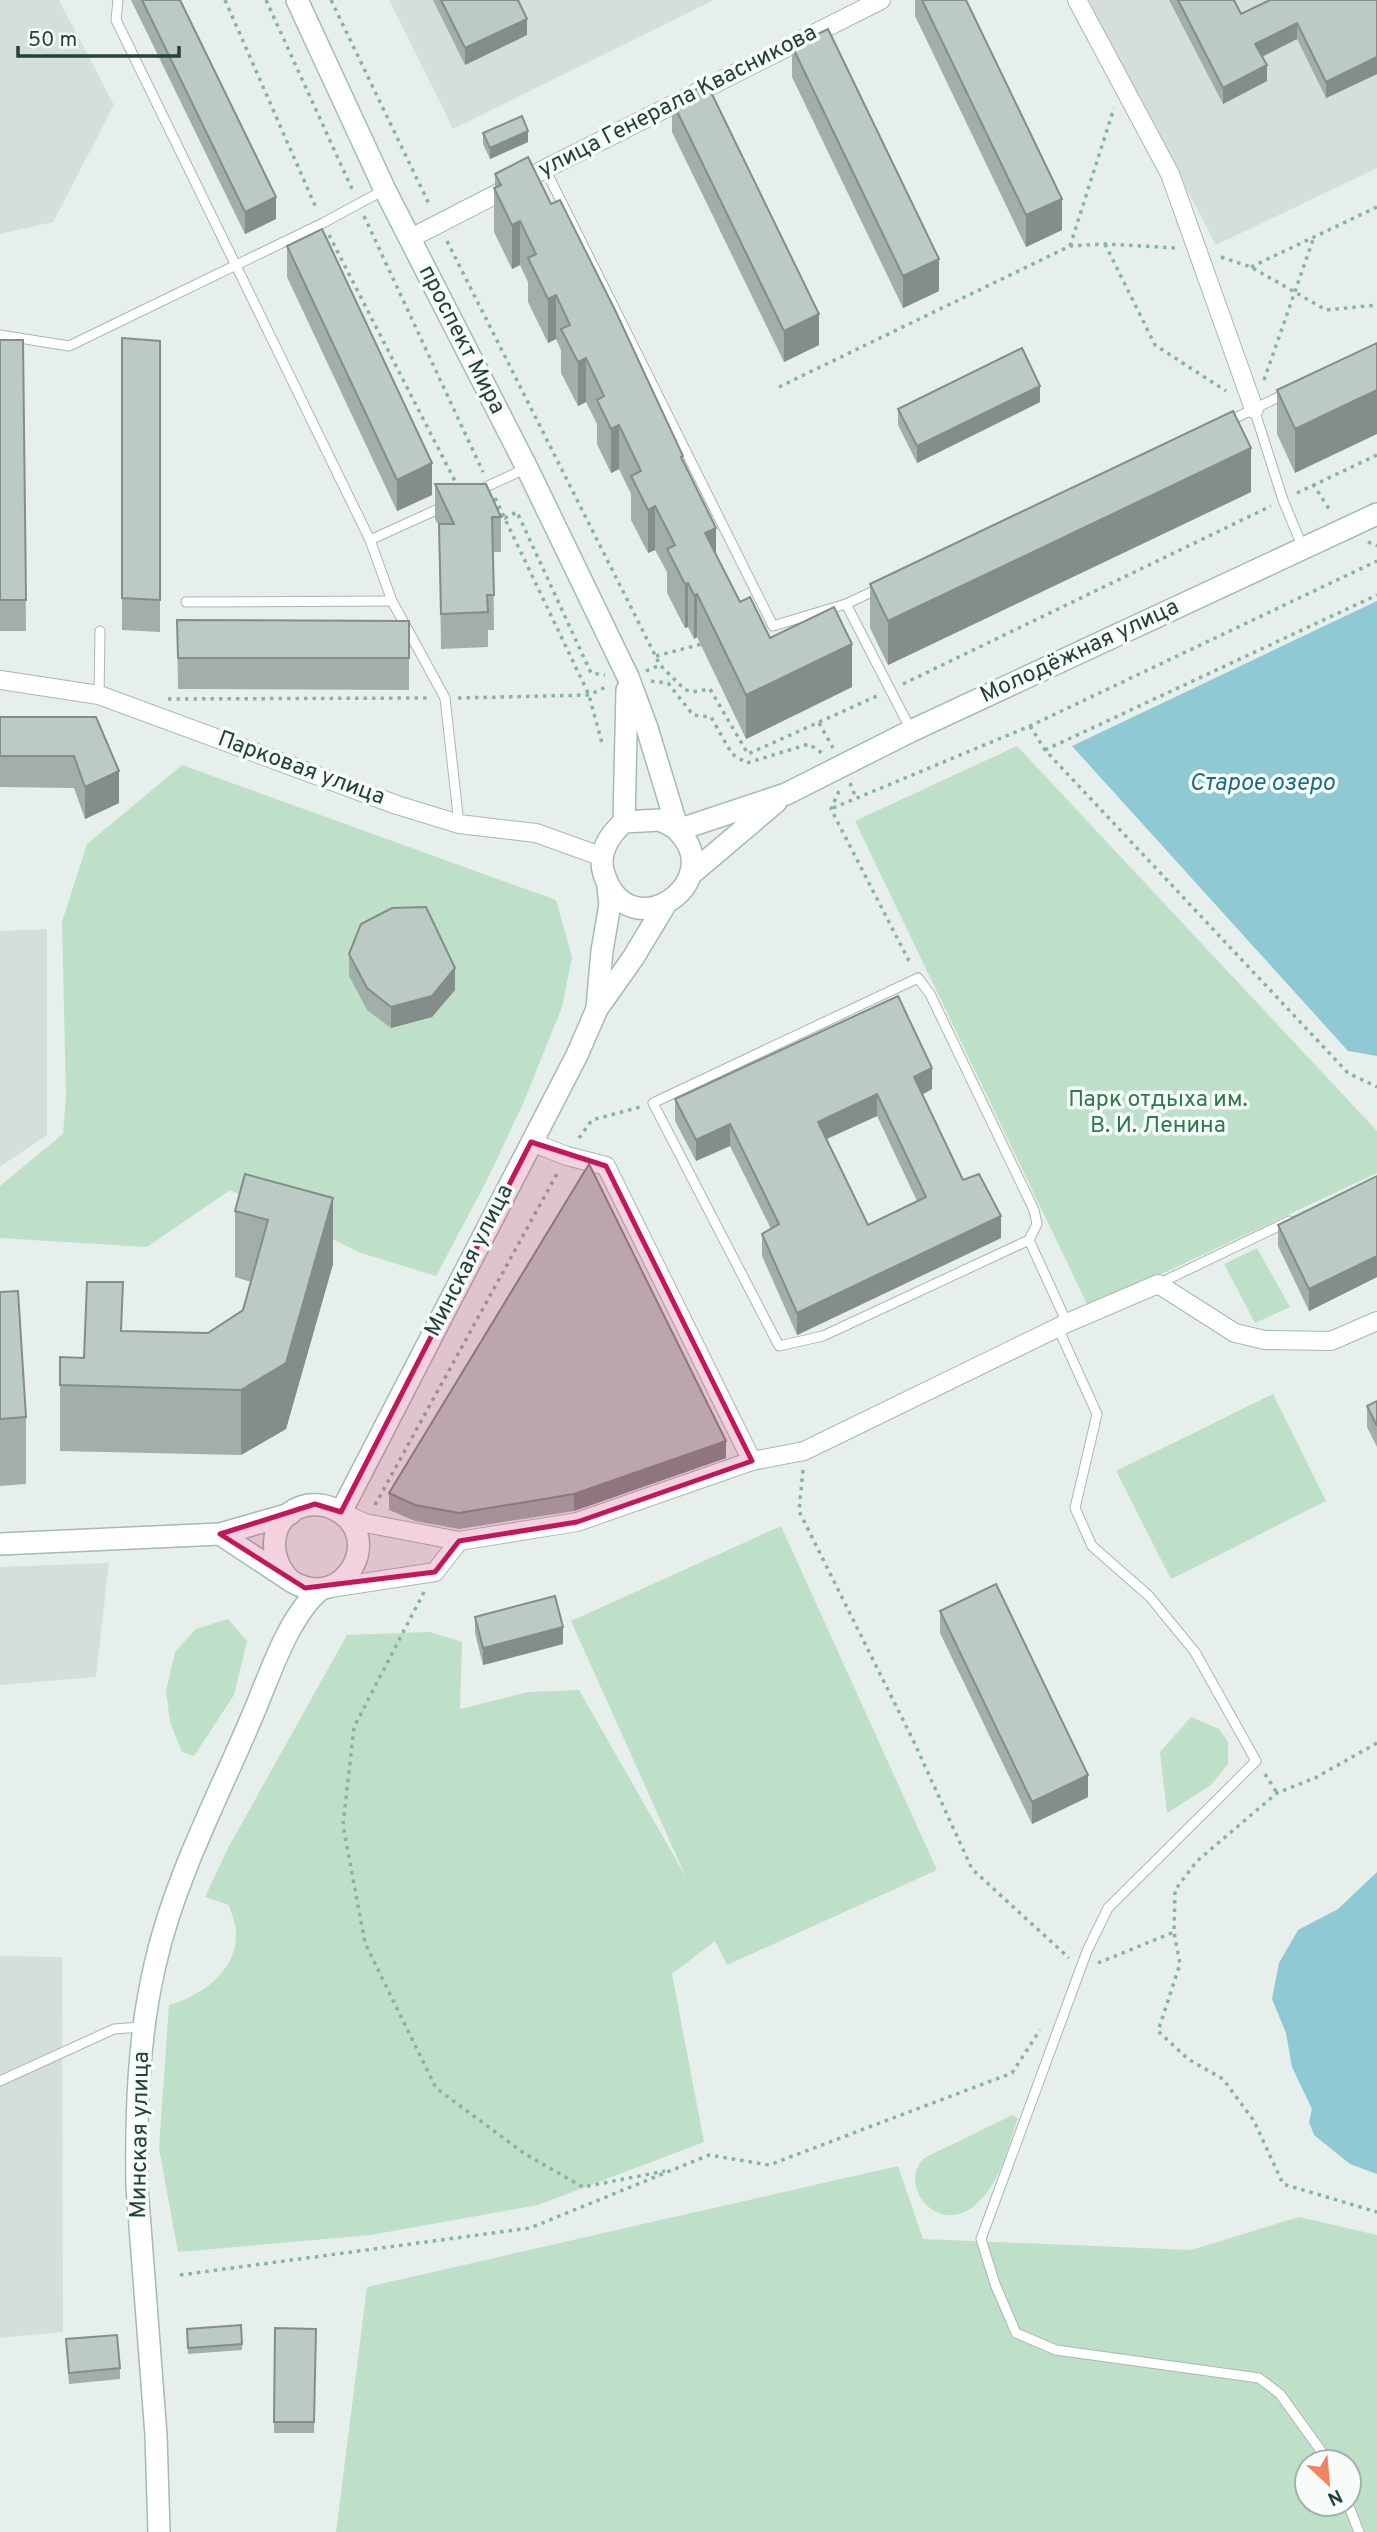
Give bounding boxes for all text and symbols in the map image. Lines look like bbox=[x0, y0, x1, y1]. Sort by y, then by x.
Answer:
scale bar bbox=[18, 14, 178, 58]
street label: улица Генерала Квасникова bbox=[534, 19, 822, 185]
text: 50 m bbox=[28, 27, 77, 54]
street label: проспект Мира bbox=[411, 261, 511, 419]
street label: Молодёжная улица bbox=[976, 593, 1184, 711]
street label: Парковая улица bbox=[213, 725, 389, 813]
water label: Старое озеро bbox=[1189, 769, 1335, 799]
park label: Парк отдыха им. В. И. Ленина bbox=[1068, 1086, 1248, 1141]
street label: Минская улица bbox=[419, 1180, 521, 1342]
street label: Минская улица bbox=[125, 2051, 157, 2219]
north arrow bbox=[1293, 2448, 1363, 2518]
text: N bbox=[1323, 2483, 1346, 2510]

